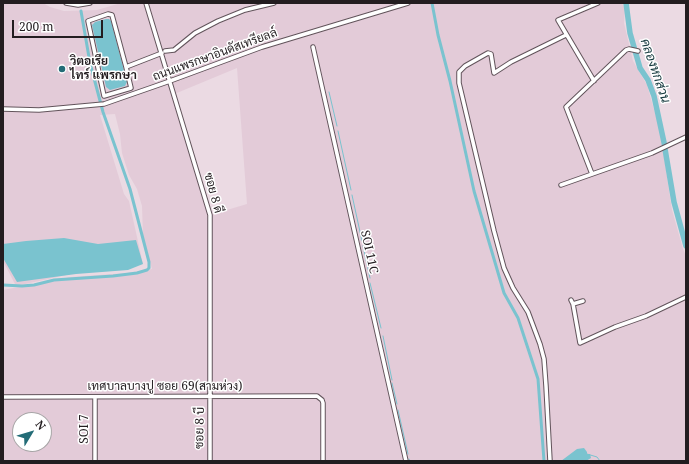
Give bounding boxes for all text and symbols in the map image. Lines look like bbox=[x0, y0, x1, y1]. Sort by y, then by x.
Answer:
scale bar bbox=[14, 12, 105, 38]
text: 200 m bbox=[19, 18, 54, 35]
street label: ถนนแพรกษาอินดัสเทรียลล์ bbox=[151, 26, 279, 84]
water label: คลองหกส่วน bbox=[637, 37, 673, 105]
place label: วิตอเรีย ไทร์ แพรกษา bbox=[70, 55, 137, 83]
marker: วิตอเรีย ไทร์ แพรกษา bbox=[57, 64, 67, 74]
street label: ซอย 8 ดี bbox=[201, 171, 225, 215]
street label: SOI 11C bbox=[357, 229, 381, 275]
street label: เทศบาลบางปู ซอย 69(สามห่วง) bbox=[88, 380, 242, 394]
street label: ซอย 8 บี bbox=[192, 407, 208, 449]
north arrow bbox=[12, 412, 52, 452]
street label: SOI 7 bbox=[78, 414, 92, 444]
text: N bbox=[32, 417, 50, 433]

